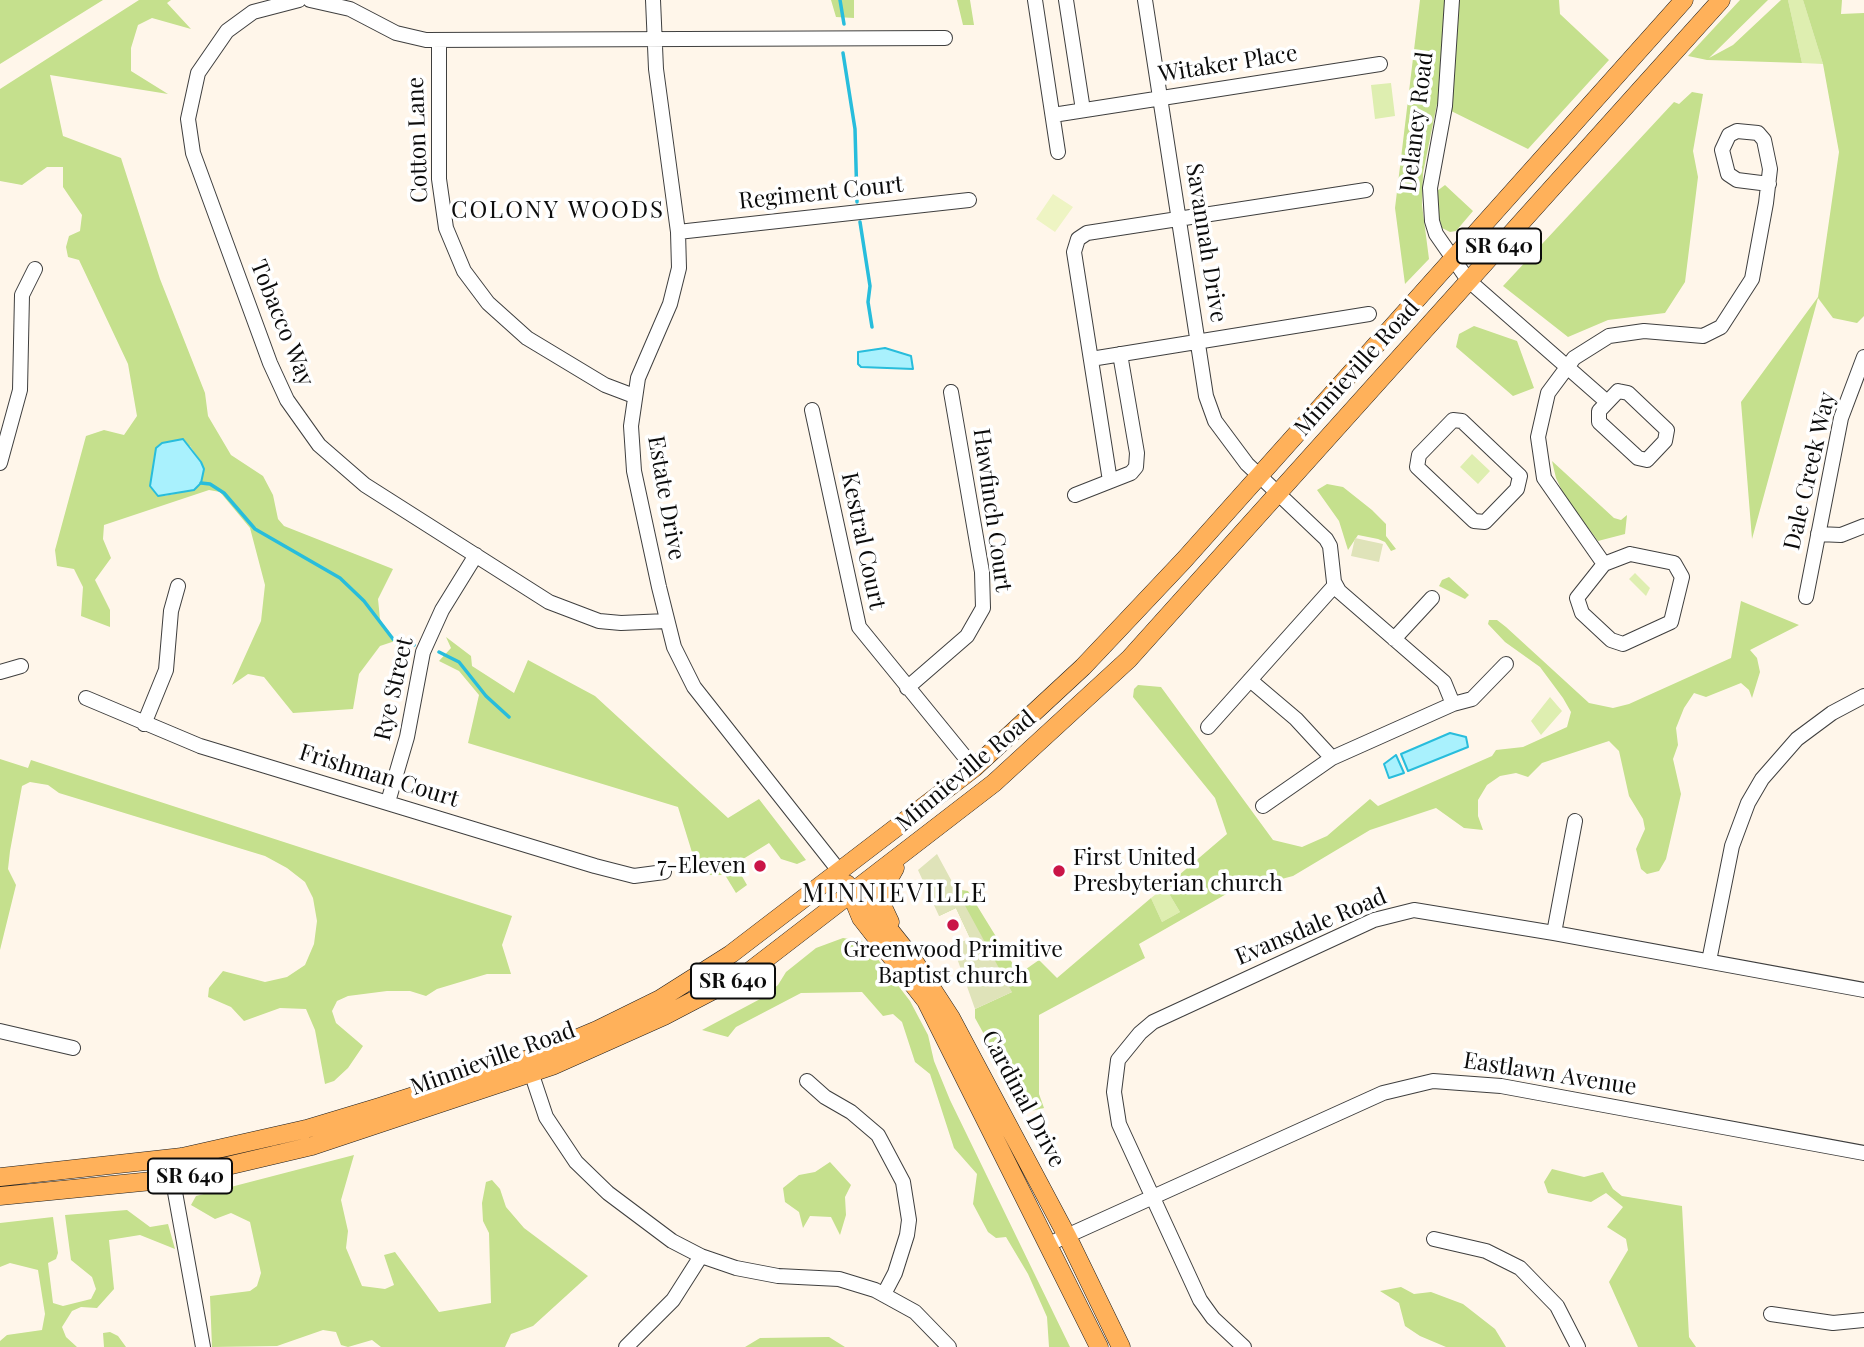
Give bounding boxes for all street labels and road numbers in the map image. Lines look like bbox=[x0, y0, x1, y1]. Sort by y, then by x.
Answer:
street label: Witaker Place bbox=[1157, 39, 1299, 89]
street label: Delaney Road bbox=[1395, 50, 1439, 194]
street label: Cotton Lane bbox=[402, 76, 434, 204]
street label: Savannah Drive bbox=[1180, 161, 1232, 325]
street label: Regiment Court bbox=[737, 171, 905, 215]
road number: SR 640 bbox=[1457, 229, 1541, 264]
street label: Tobacco Way bbox=[244, 256, 320, 390]
street label: Minnieville Road bbox=[1289, 294, 1425, 442]
street label: Dale Creek Way bbox=[1778, 389, 1842, 553]
street label: Hawfinch Court bbox=[967, 426, 1017, 594]
street label: Estate Drive bbox=[641, 434, 691, 562]
street label: Kestral Court bbox=[835, 470, 891, 612]
street label: Rye Street bbox=[369, 635, 419, 743]
street label: Minnieville Road bbox=[891, 705, 1041, 837]
street label: Frishman Court bbox=[296, 739, 462, 813]
street label: Evansdale Road bbox=[1231, 883, 1391, 971]
road number: SR 640 bbox=[691, 964, 775, 998]
street label: Minnieville Road bbox=[407, 1016, 579, 1102]
street label: Cardinal Drive bbox=[975, 1026, 1071, 1172]
street label: Eastlawn Avenue bbox=[1461, 1047, 1639, 1101]
road number: SR 640 bbox=[148, 1158, 232, 1194]

